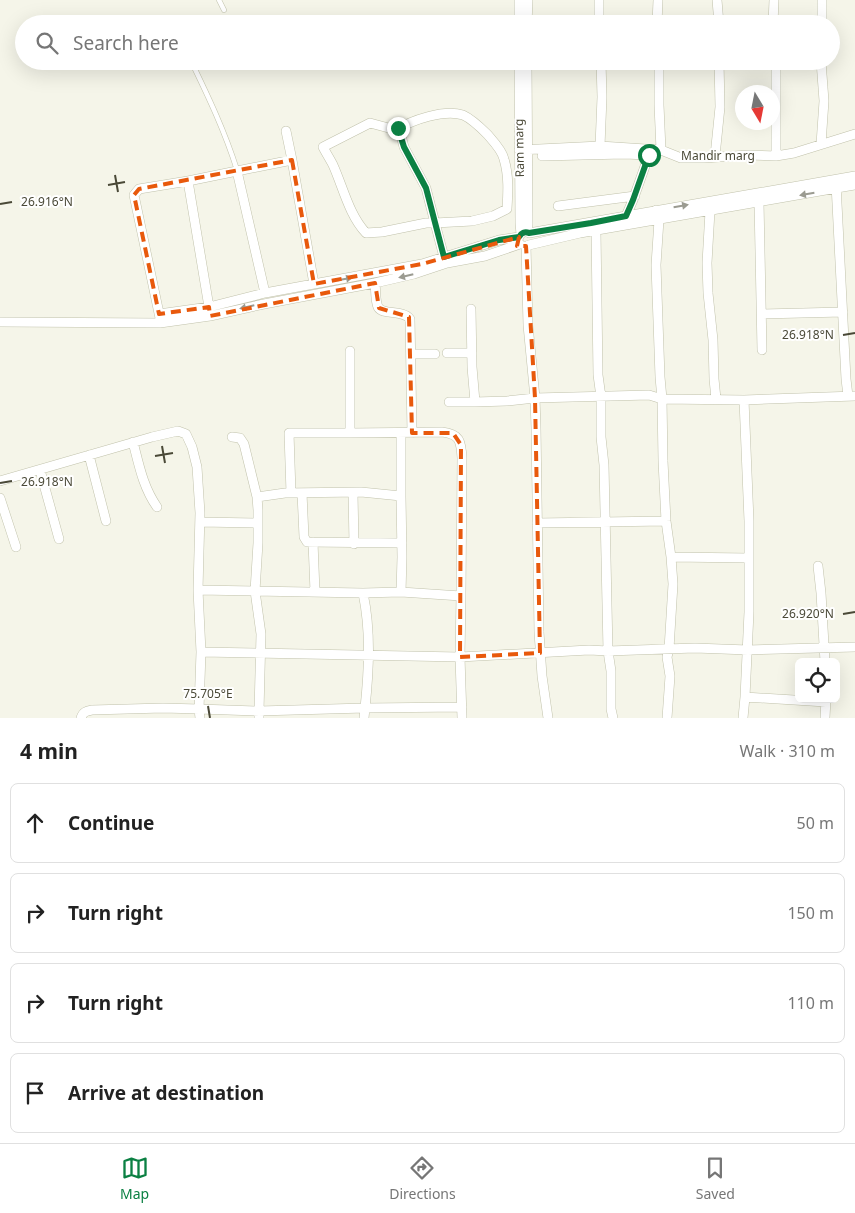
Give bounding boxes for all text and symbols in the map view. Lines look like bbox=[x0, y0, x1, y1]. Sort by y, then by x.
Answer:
search box bbox=[15, 15, 840, 70]
icon: search bbox=[33, 29, 61, 57]
text: Search here bbox=[73, 30, 179, 56]
north arrow bbox=[735, 85, 780, 130]
route end bbox=[387, 117, 410, 140]
street label: Ram marg bbox=[510, 118, 528, 178]
route start bbox=[638, 144, 661, 167]
street label: Mandir marg bbox=[681, 147, 755, 164]
one-way arrow bbox=[799, 190, 815, 198]
text: 26.916°N bbox=[21, 193, 73, 210]
one-way arrow bbox=[673, 202, 689, 210]
one-way arrow bbox=[399, 272, 414, 280]
one-way arrow bbox=[337, 274, 353, 282]
one-way arrow bbox=[238, 304, 254, 312]
text: 26.918°N bbox=[782, 326, 834, 343]
text: 26.918°N bbox=[21, 473, 73, 490]
text: 26.920°N bbox=[782, 605, 834, 622]
map controls bbox=[795, 658, 840, 703]
button: locate bbox=[795, 658, 840, 703]
text: 75.705°E bbox=[183, 685, 233, 702]
text: 4 min bbox=[20, 737, 78, 765]
text: Walk · 310 m bbox=[740, 740, 835, 762]
icon: ahead bbox=[21, 809, 49, 837]
text: Continue bbox=[68, 810, 154, 836]
text: 50 m bbox=[797, 812, 834, 834]
icon: right bbox=[21, 899, 49, 927]
text: Turn right bbox=[68, 900, 163, 926]
text: 150 m bbox=[787, 902, 834, 924]
icon: right bbox=[21, 989, 49, 1017]
text: Turn right bbox=[68, 990, 163, 1016]
text: 110 m bbox=[787, 992, 834, 1014]
icon: arrive bbox=[21, 1079, 49, 1107]
text: Arrive at destination bbox=[68, 1080, 264, 1106]
tab: Map bbox=[120, 1154, 149, 1203]
tab: Directions bbox=[389, 1154, 456, 1203]
tab: Saved bbox=[696, 1154, 735, 1203]

